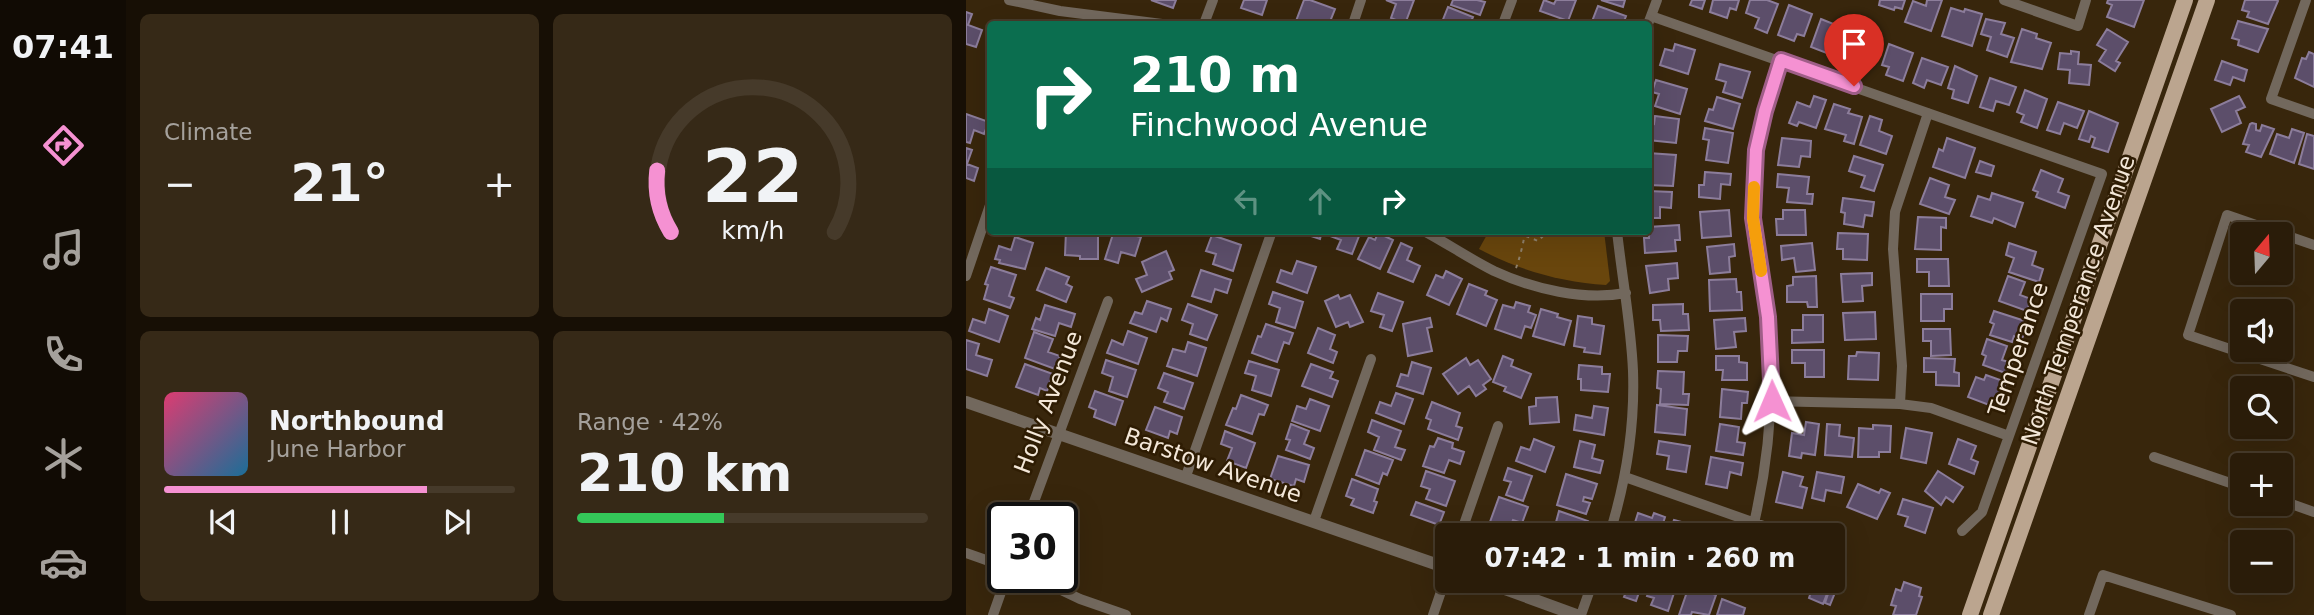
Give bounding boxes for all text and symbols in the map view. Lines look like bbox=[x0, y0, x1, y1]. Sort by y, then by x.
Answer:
pin bbox=[1824, 14, 1884, 86]
icon: arrive bbox=[1835, 25, 1873, 63]
text: 07:41 bbox=[12, 28, 114, 66]
text: 210 m bbox=[1130, 47, 1300, 104]
icon: right bbox=[1015, 49, 1106, 140]
text: Finchwood Avenue bbox=[1130, 106, 1428, 144]
text: Climate bbox=[164, 119, 253, 145]
icon: directions bbox=[39, 121, 88, 170]
text: 22 bbox=[702, 134, 803, 219]
street label: North Temperance Avenue bbox=[2015, 151, 2141, 449]
text: 21° bbox=[290, 153, 389, 213]
text: − bbox=[164, 162, 196, 206]
text: + bbox=[483, 162, 515, 206]
icon: left bbox=[1228, 182, 1266, 220]
icon: ahead bbox=[1301, 182, 1339, 220]
icon: right bbox=[1374, 182, 1412, 220]
text: km/h bbox=[721, 215, 784, 244]
north arrow bbox=[2230, 222, 2292, 285]
map controls bbox=[2230, 222, 2293, 593]
icon: music bbox=[39, 225, 88, 274]
street label: Temperance bbox=[1982, 278, 2054, 420]
button: sound bbox=[2230, 299, 2293, 362]
street label: Holly Avenue bbox=[1009, 327, 1087, 477]
icon: phone bbox=[39, 330, 88, 379]
position arrow bbox=[1735, 364, 1809, 438]
button: search bbox=[2230, 376, 2293, 439]
text: Northbound bbox=[269, 406, 445, 436]
text: Range · 42% bbox=[577, 409, 723, 435]
street label: Barstow Avenue bbox=[1121, 422, 1305, 508]
icon: climate bbox=[39, 434, 88, 483]
text: June Harbor bbox=[269, 436, 405, 462]
text: 210 km bbox=[577, 443, 792, 503]
button: + bbox=[2230, 453, 2293, 516]
speed limit sign: 30 bbox=[987, 502, 1078, 593]
icon: previous bbox=[204, 503, 242, 541]
icon: pause bbox=[321, 503, 359, 541]
icon: next bbox=[438, 503, 476, 541]
button: − bbox=[2230, 530, 2293, 593]
icon: car bbox=[39, 538, 88, 587]
text: 07:42 · 1 min · 260 m bbox=[1485, 543, 1795, 573]

